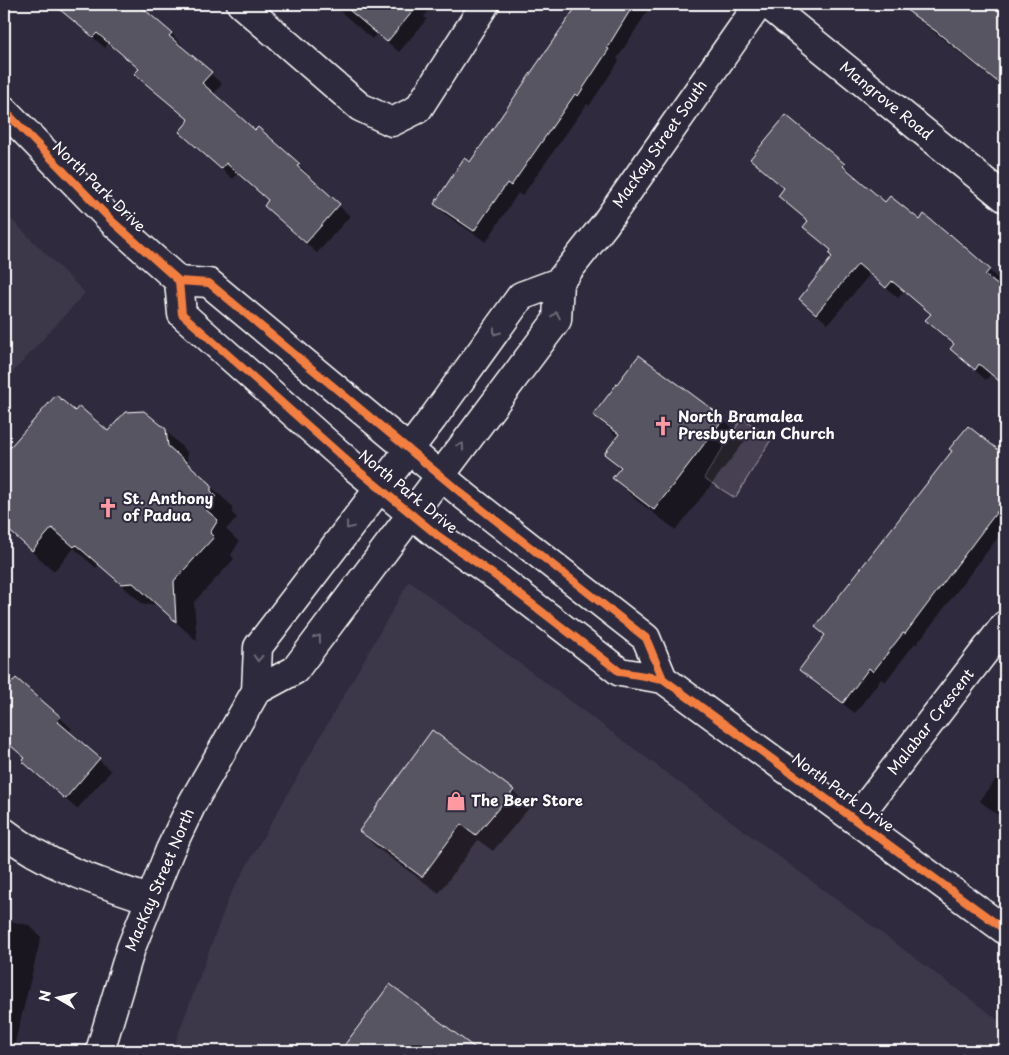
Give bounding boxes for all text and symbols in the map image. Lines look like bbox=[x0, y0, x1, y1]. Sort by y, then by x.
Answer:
street label: Mangrove Road bbox=[835, 55, 939, 145]
street label: MacKay Street South bbox=[606, 74, 712, 212]
street label: North Park Drive bbox=[48, 135, 152, 237]
one-way arrow bbox=[550, 311, 561, 320]
one-way arrow bbox=[493, 326, 502, 335]
place label: North Bramalea Presbyterian Church bbox=[678, 404, 835, 444]
church icon: North Bramalea Presbyterian Church bbox=[652, 415, 674, 437]
street label: North Park Drive bbox=[354, 443, 464, 538]
one-way arrow bbox=[456, 443, 464, 452]
place label: St. Anthony of Padua bbox=[123, 486, 213, 526]
church icon: St. Anthony of Padua bbox=[97, 497, 119, 519]
one-way arrow bbox=[346, 520, 355, 530]
one-way arrow bbox=[312, 634, 321, 644]
one-way arrow bbox=[252, 654, 263, 662]
street label: Malabar Crescent bbox=[881, 663, 979, 779]
street label: North Park Drive bbox=[788, 747, 900, 837]
place label: The Beer Store bbox=[471, 788, 583, 811]
shop icon: The Beer Store bbox=[445, 790, 467, 812]
street label: MacKay Street North bbox=[118, 804, 199, 954]
north arrow bbox=[32, 972, 82, 1022]
text: N bbox=[33, 989, 56, 1003]

